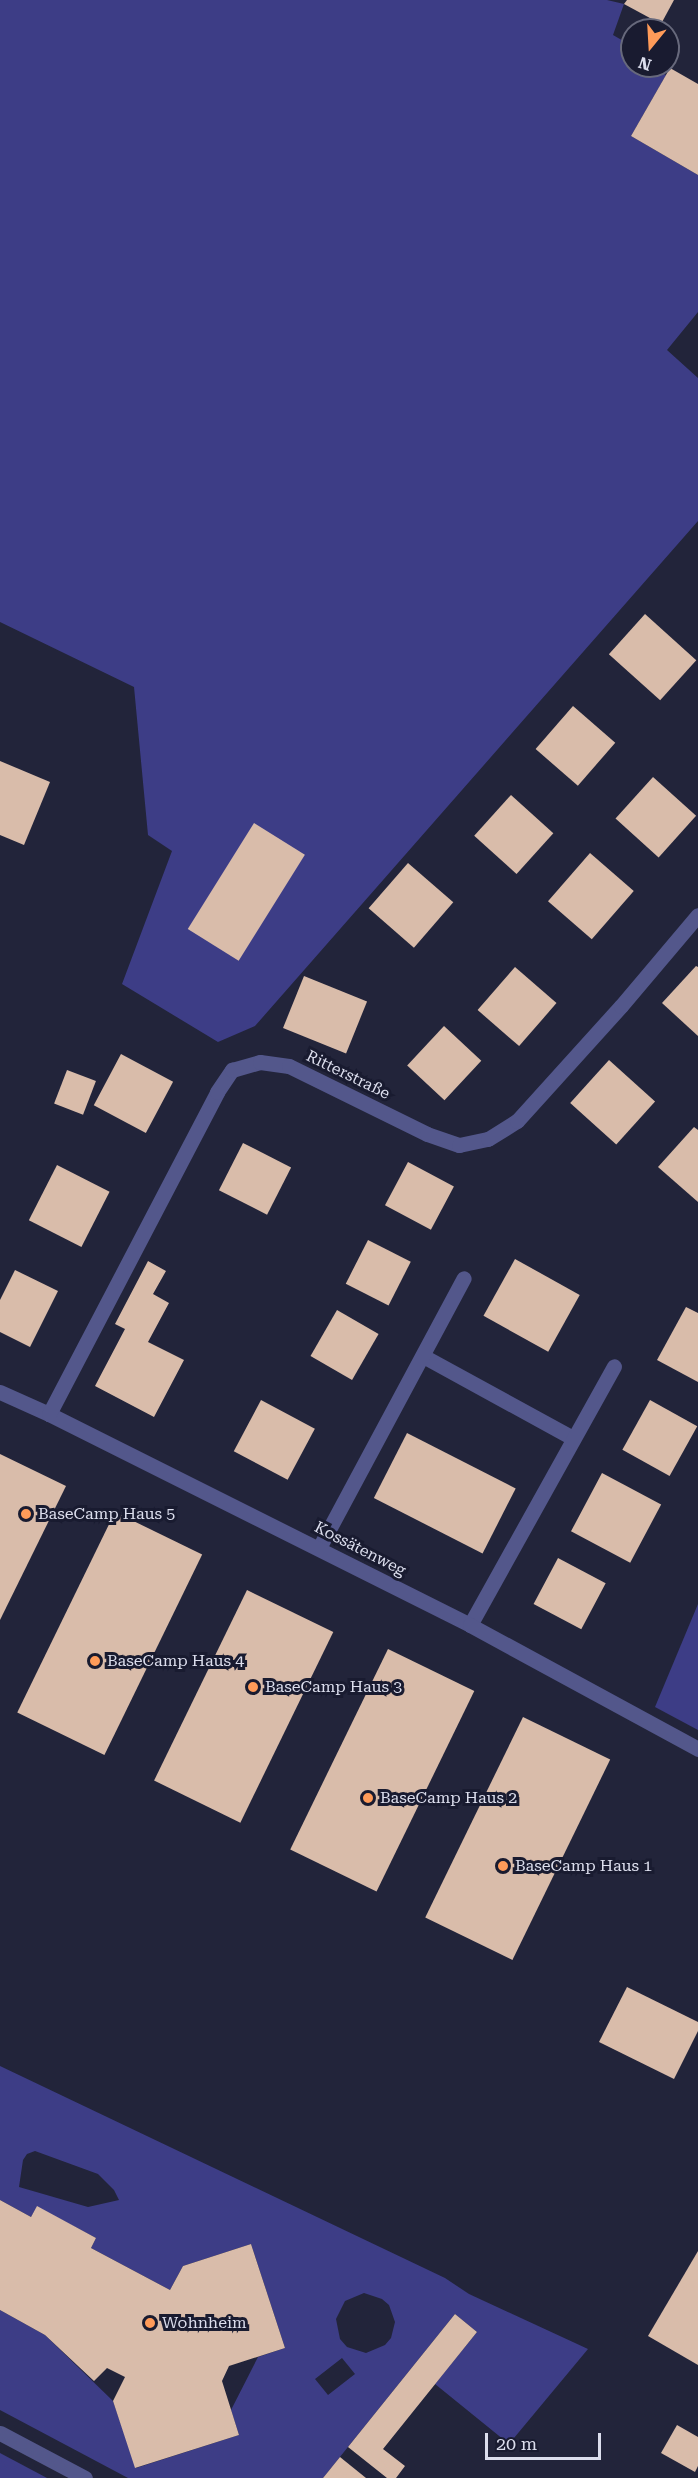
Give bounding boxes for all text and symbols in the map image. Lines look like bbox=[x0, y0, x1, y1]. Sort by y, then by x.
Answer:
north arrow bbox=[620, 18, 680, 78]
text: N bbox=[636, 53, 654, 75]
street label: Ritterstraße bbox=[303, 1046, 393, 1104]
place label: BaseCamp Haus 5 bbox=[38, 1504, 175, 1524]
marker: BaseCamp Haus 5 bbox=[19, 1507, 33, 1521]
street label: Kossätenweg bbox=[311, 1518, 409, 1580]
place label: BaseCamp Haus 4 bbox=[107, 1651, 244, 1671]
marker: BaseCamp Haus 4 bbox=[88, 1654, 102, 1668]
place label: BaseCamp Haus 3 bbox=[265, 1677, 402, 1697]
marker: BaseCamp Haus 3 bbox=[246, 1680, 260, 1694]
place label: BaseCamp Haus 2 bbox=[380, 1788, 517, 1808]
marker: BaseCamp Haus 2 bbox=[361, 1791, 375, 1805]
place label: BaseCamp Haus 1 bbox=[515, 1856, 652, 1876]
marker: BaseCamp Haus 1 bbox=[496, 1859, 510, 1873]
place label: Wohnheim bbox=[162, 2313, 247, 2333]
marker: Wohnheim bbox=[143, 2316, 157, 2330]
scale bar bbox=[488, 2421, 604, 2459]
text: 20 m bbox=[496, 2433, 537, 2454]

